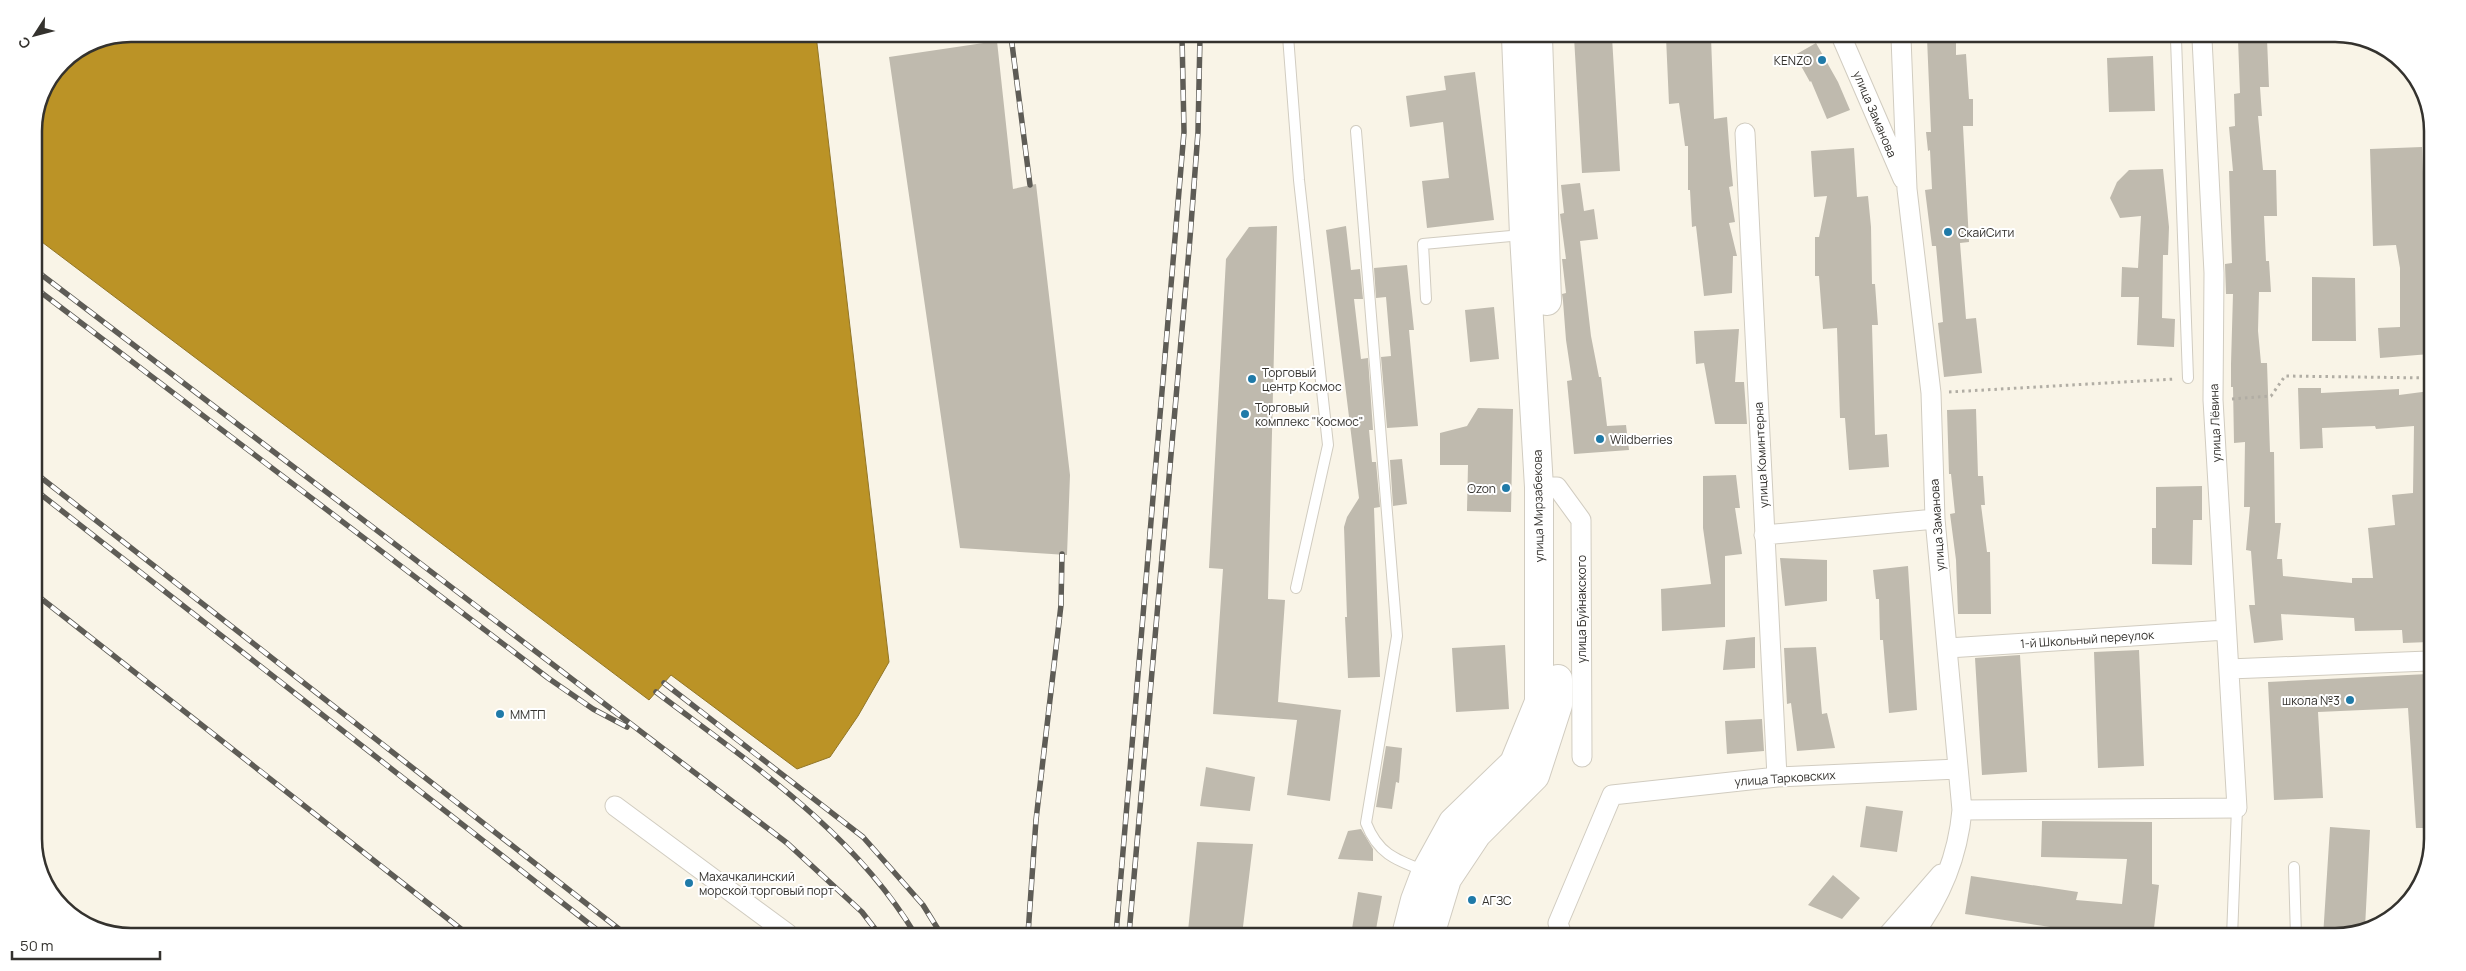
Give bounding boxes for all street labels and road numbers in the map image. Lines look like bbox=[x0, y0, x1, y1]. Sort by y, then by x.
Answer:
street label: улица Заманова bbox=[1849, 68, 1901, 160]
street label: улица Лёвина bbox=[2205, 383, 2225, 463]
street label: улица Коминтерна bbox=[1750, 402, 1772, 508]
street label: улица Мирзабекова bbox=[1529, 449, 1547, 563]
street label: улица Заманова bbox=[1925, 478, 1949, 572]
street label: улица Буйнакского bbox=[1573, 555, 1590, 663]
street label: 1-й Школьный переулок bbox=[2019, 626, 2156, 652]
street label: улица Тарковских bbox=[1734, 766, 1837, 790]

